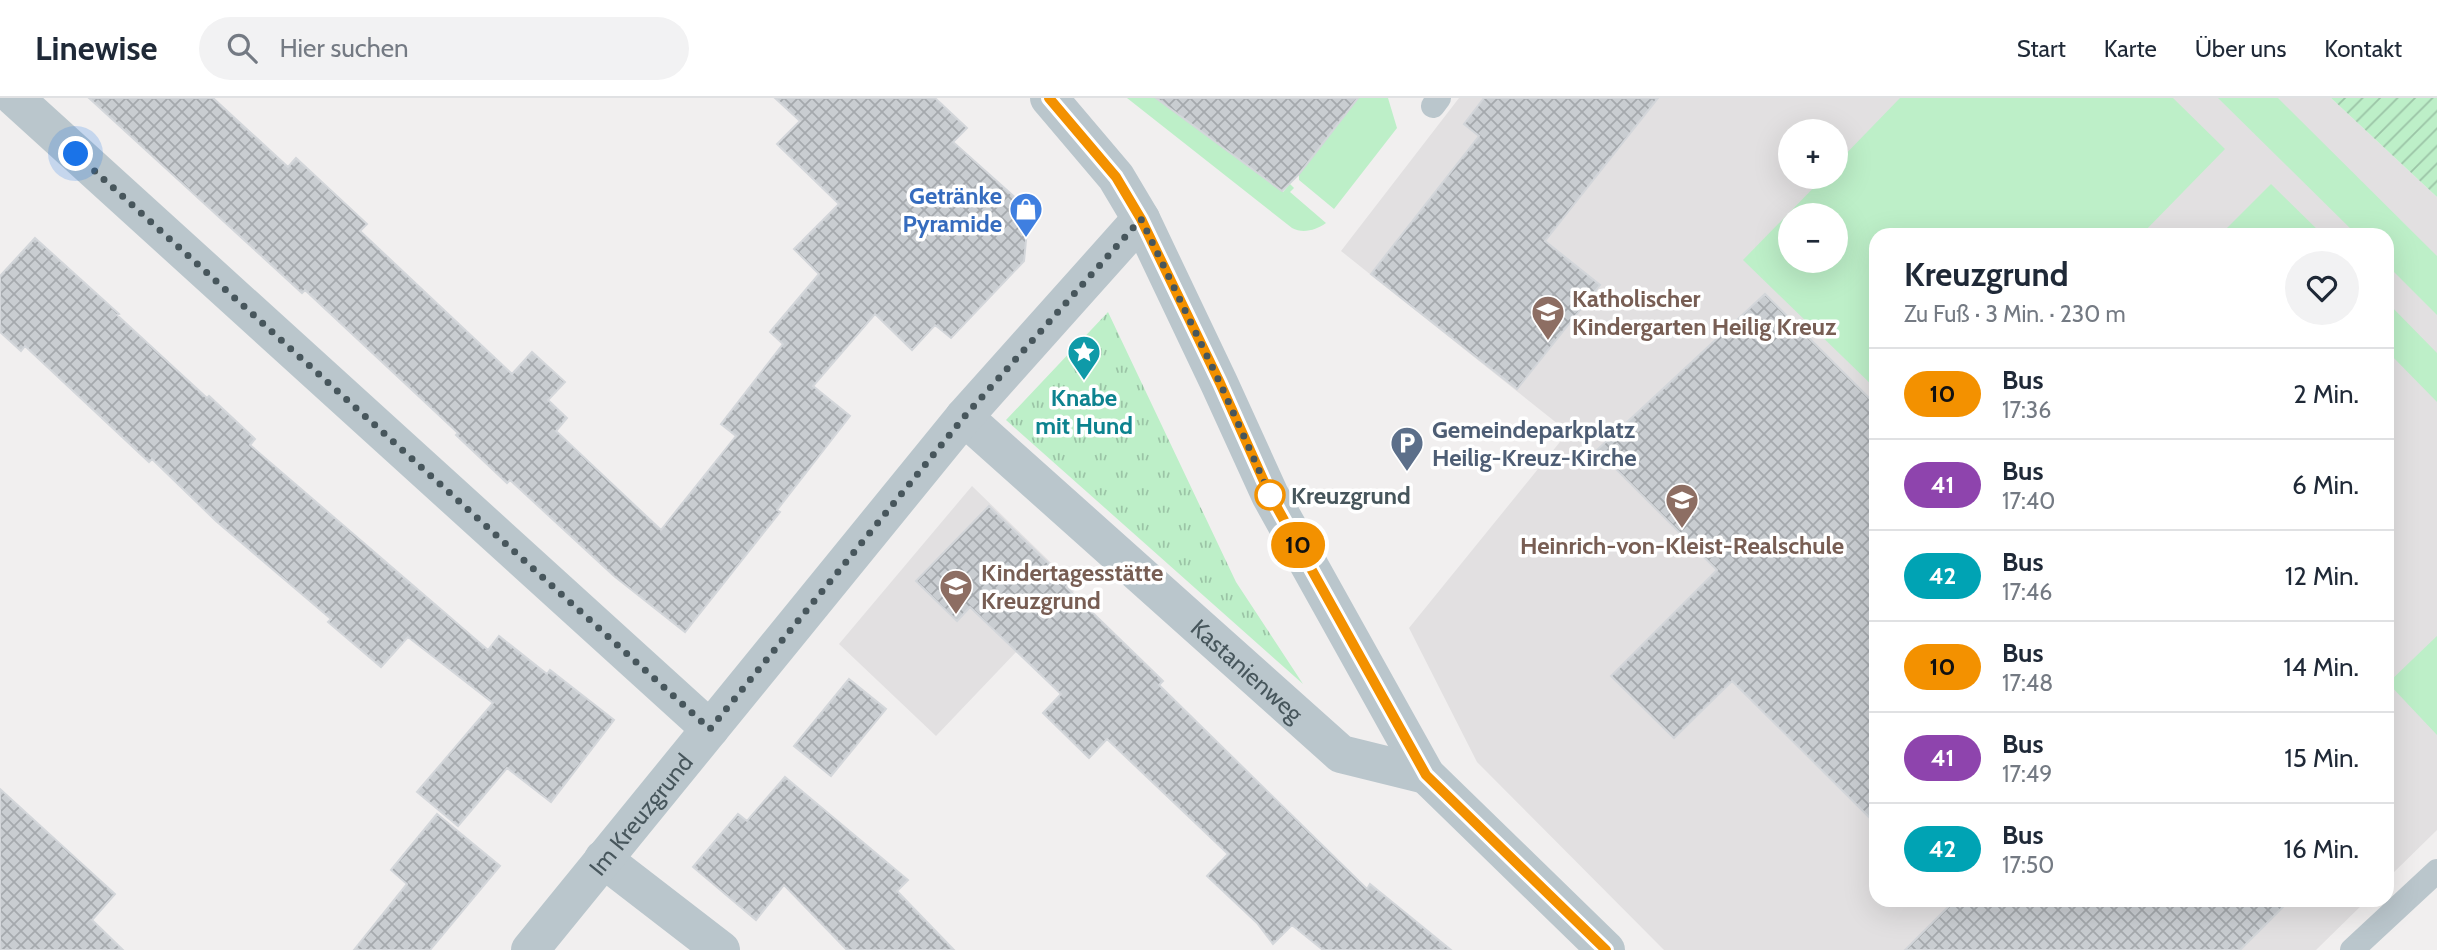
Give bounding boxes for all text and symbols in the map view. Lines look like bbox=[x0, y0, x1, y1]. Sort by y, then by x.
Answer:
search box bbox=[199, 17, 689, 80]
text: Linewise bbox=[35, 28, 157, 68]
icon: search bbox=[223, 29, 261, 67]
text: Hier suchen bbox=[279, 32, 409, 64]
text: Start bbox=[2017, 34, 2066, 63]
text: Karte bbox=[2104, 34, 2157, 63]
text: Über uns bbox=[2195, 34, 2286, 63]
text: Kontakt bbox=[2324, 34, 2402, 63]
map controls bbox=[1778, 119, 1848, 273]
button: + bbox=[1778, 119, 1848, 189]
your location bbox=[58, 136, 93, 171]
place label: Getränke Pyramide bbox=[902, 181, 1002, 238]
shop icon: Getränke Pyramide bbox=[1007, 190, 1045, 239]
button: − bbox=[1778, 203, 1848, 273]
button: heart bbox=[2285, 251, 2359, 325]
text: Kreuzgrund bbox=[1904, 254, 2069, 294]
place label: Katholischer Kindergarten Heilig Kreuz bbox=[1572, 284, 1836, 341]
school or university icon: Katholischer Kindergarten Heilig Kreuz bbox=[1529, 293, 1567, 342]
text: Zu Fuß · 3 Min. · 230 m bbox=[1904, 300, 2126, 328]
place icon: Knabe mit Hund bbox=[1065, 333, 1103, 382]
text: Bus bbox=[2002, 364, 2043, 396]
text: 2 Min. bbox=[2293, 378, 2359, 410]
text: 10 bbox=[1930, 379, 1955, 408]
place label: Knabe mit Hund bbox=[1035, 383, 1133, 440]
text: 17:36 bbox=[2002, 396, 2051, 424]
place label: Gemeindeparkplatz Heilig-Kreuz-Kirche bbox=[1432, 415, 1637, 472]
parking icon: Gemeindeparkplatz Heilig-Kreuz-Kirche bbox=[1388, 424, 1426, 473]
text: Bus bbox=[2002, 455, 2043, 487]
text: 6 Min. bbox=[2292, 469, 2359, 501]
text: 41 bbox=[1931, 470, 1954, 499]
marker: Kreuzgrund bbox=[1255, 480, 1285, 510]
place label: Kreuzgrund bbox=[1291, 481, 1411, 510]
school or university icon: Heinrich-von-Kleist-Realschule bbox=[1663, 481, 1701, 530]
text: 17:40 bbox=[2002, 487, 2055, 515]
line badge: 10 bbox=[1266, 522, 1330, 568]
text: 10 bbox=[1285, 530, 1311, 559]
place label: Heinrich-von-Kleist-Realschule bbox=[1520, 531, 1844, 560]
text: Bus bbox=[2002, 546, 2043, 578]
place label: Kindertagesstätte Kreuzgrund bbox=[981, 558, 1163, 615]
text: 12 Min. bbox=[2285, 560, 2359, 592]
text: 42 bbox=[1929, 561, 1956, 590]
school or university icon: Kindertagesstätte Kreuzgrund bbox=[937, 567, 975, 616]
text: 17:46 bbox=[2002, 578, 2052, 606]
street label: Kastanienweg bbox=[1185, 613, 1310, 728]
text: Bus bbox=[2002, 637, 2043, 669]
text: 14 Min. bbox=[2283, 651, 2359, 683]
text: 10 bbox=[1930, 652, 1955, 681]
text: 17:48 bbox=[2002, 669, 2053, 697]
text: Bus bbox=[2002, 728, 2043, 760]
text: 15 Min. bbox=[2284, 742, 2359, 774]
text: 41 bbox=[1931, 743, 1954, 772]
street label: Im Kreuzgrund bbox=[582, 748, 699, 881]
text: 17:49 bbox=[2002, 760, 2052, 788]
text: Bus bbox=[2002, 819, 2043, 851]
text: 16 Min. bbox=[2284, 833, 2359, 865]
text: 42 bbox=[1929, 834, 1956, 863]
text: 17:50 bbox=[2002, 851, 2054, 879]

